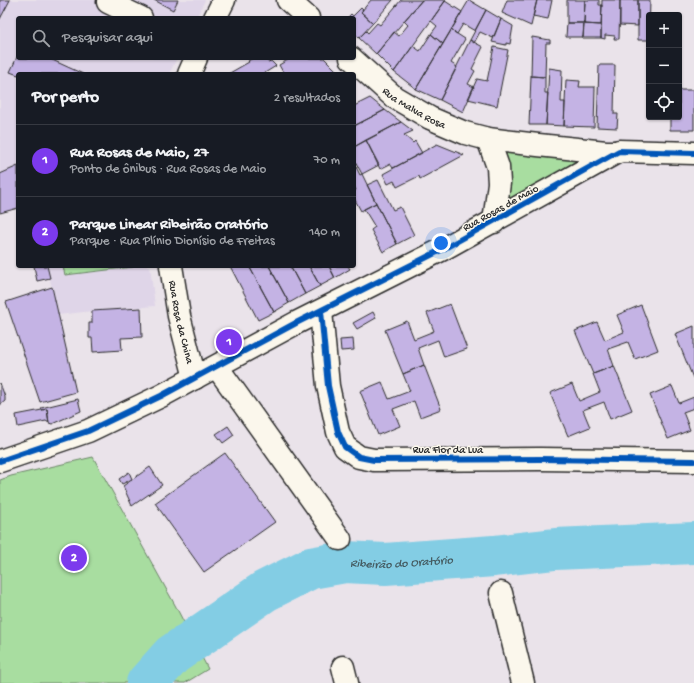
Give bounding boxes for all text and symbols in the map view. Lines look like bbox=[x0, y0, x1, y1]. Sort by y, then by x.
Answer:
map controls bbox=[646, 12, 682, 120]
button: + bbox=[646, 12, 682, 48]
search box bbox=[16, 16, 356, 60]
icon: search bbox=[30, 27, 52, 49]
text: Pesquisar aqui bbox=[62, 29, 153, 47]
button: − bbox=[646, 48, 682, 84]
button: locate bbox=[646, 84, 682, 120]
street label: Rua Malva Rosa bbox=[379, 86, 448, 132]
text: Por perto bbox=[32, 88, 99, 108]
text: 2 resultados bbox=[274, 91, 340, 106]
text: Rua Rosas de Maio, 27 bbox=[70, 144, 209, 162]
text: 1 bbox=[42, 153, 48, 168]
text: 70 m bbox=[314, 153, 340, 168]
text: Ponto de ônibus · Rua Rosas de Maio bbox=[70, 162, 266, 177]
street label: Rua Rosas de Maio bbox=[461, 183, 541, 234]
text: Parque Linear Ribeirão Oratório bbox=[70, 216, 268, 234]
text: 2 bbox=[42, 225, 48, 240]
text: 140 m bbox=[309, 225, 340, 240]
your location bbox=[431, 233, 451, 253]
text: Parque · Rua Plínio Dionísio de Freitas bbox=[70, 234, 275, 249]
street label: Rua Rosa da China bbox=[165, 280, 195, 366]
pin: 1 bbox=[216, 327, 242, 357]
street label: Rua Flor da Lua bbox=[413, 445, 484, 457]
pin: 2 bbox=[61, 543, 87, 573]
water label: Ribeirão do Oratório bbox=[350, 554, 454, 573]

